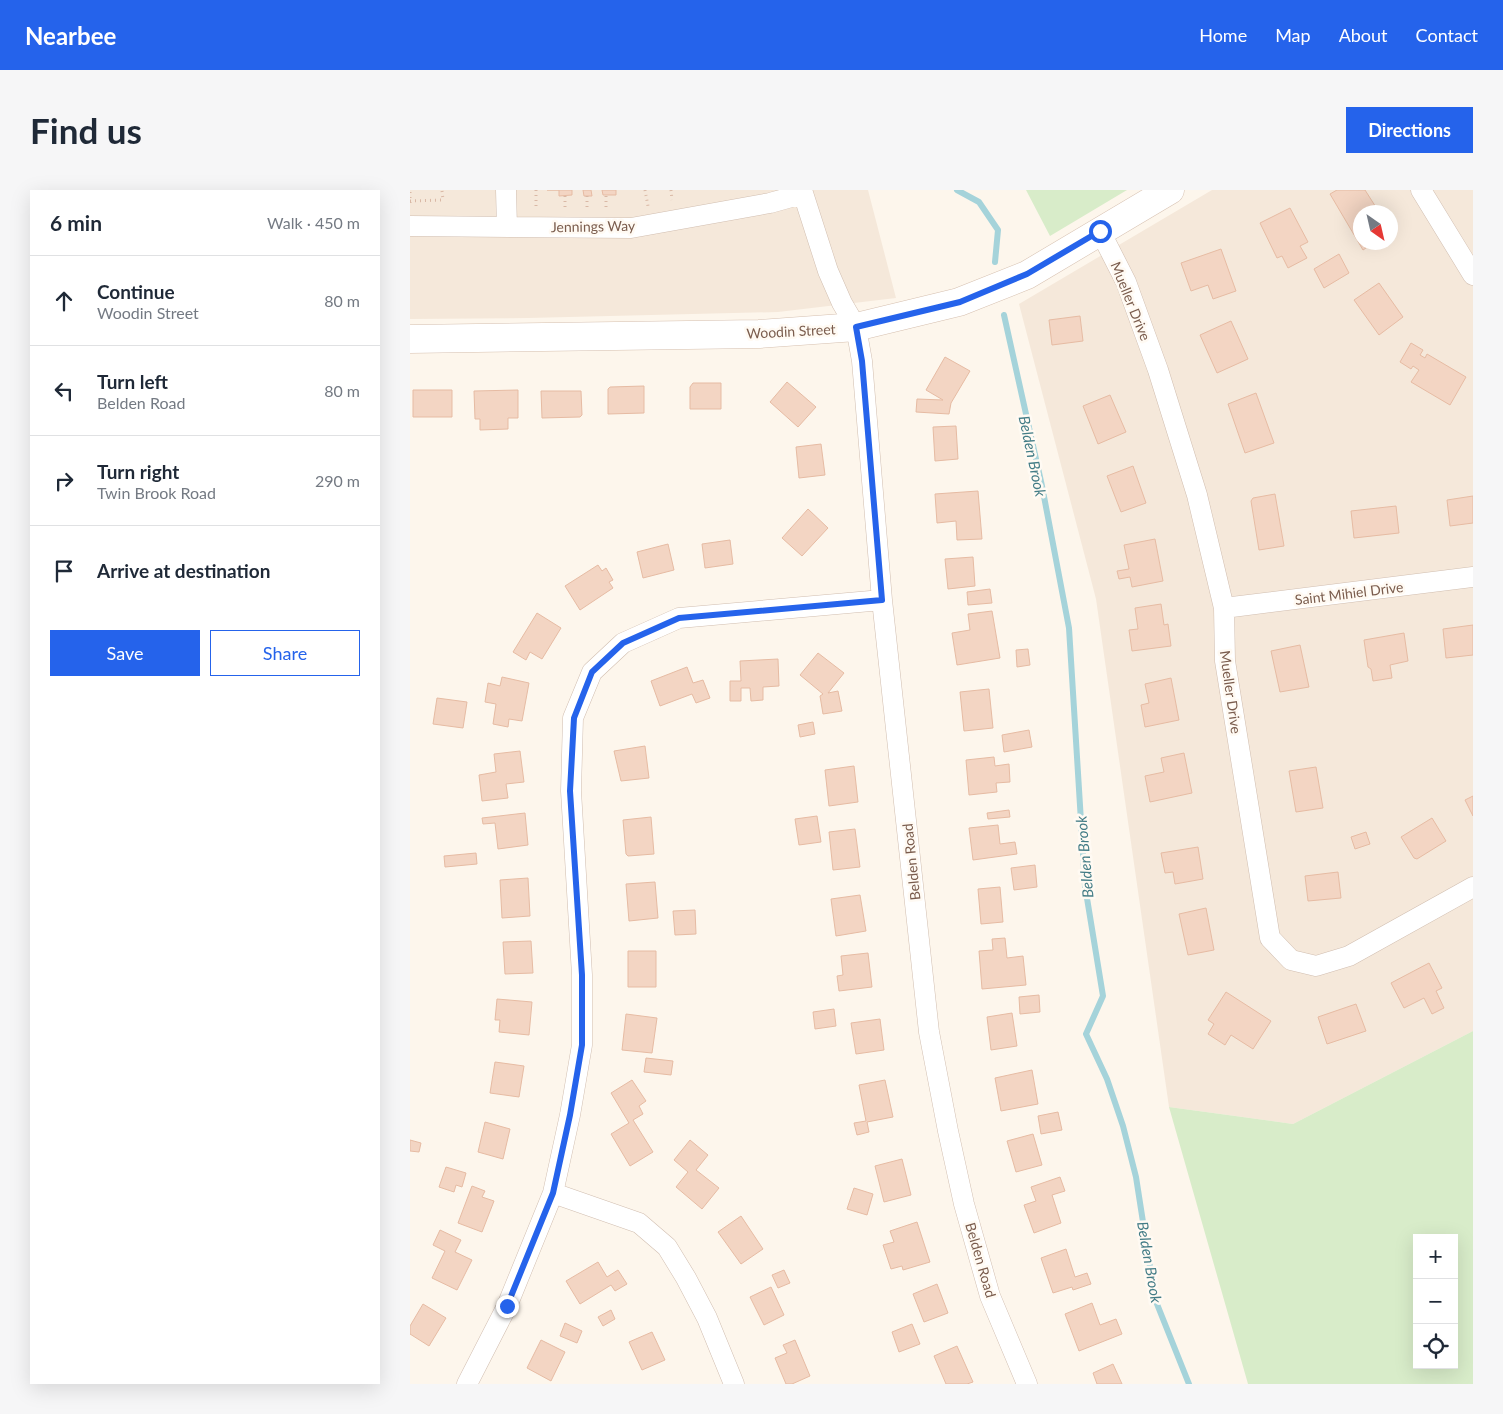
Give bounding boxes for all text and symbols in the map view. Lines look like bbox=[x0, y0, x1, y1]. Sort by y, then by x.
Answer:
text: Nearbee bbox=[25, 21, 116, 50]
text: Home bbox=[1199, 24, 1247, 46]
text: Map bbox=[1275, 24, 1311, 46]
text: About bbox=[1339, 24, 1388, 46]
text: Contact bbox=[1416, 24, 1478, 46]
button: Directions bbox=[1346, 107, 1473, 153]
text: Find us bbox=[30, 109, 142, 151]
north arrow bbox=[1353, 205, 1398, 250]
text: 6 min bbox=[50, 210, 102, 235]
text: Walk · 450 m bbox=[267, 213, 360, 232]
street label: Jennings Way bbox=[551, 217, 636, 235]
route start bbox=[1089, 220, 1112, 243]
street label: Mueller Drive bbox=[1107, 259, 1155, 343]
text: Continue bbox=[97, 280, 175, 303]
icon: ahead bbox=[50, 287, 78, 315]
text: 80 m bbox=[324, 291, 360, 310]
text: Woodin Street bbox=[97, 303, 199, 322]
street label: Woodin Street bbox=[746, 320, 836, 342]
text: Turn left bbox=[97, 370, 168, 393]
icon: left bbox=[50, 377, 78, 405]
text: 80 m bbox=[324, 381, 360, 400]
text: Belden Road bbox=[97, 393, 185, 412]
water label: Belden Brook bbox=[1016, 414, 1051, 499]
text: Turn right bbox=[97, 460, 179, 483]
icon: right bbox=[50, 467, 78, 495]
text: 290 m bbox=[315, 471, 360, 490]
text: Twin Brook Road bbox=[97, 483, 216, 502]
icon: arrive bbox=[50, 557, 78, 585]
text: Arrive at destination bbox=[97, 559, 270, 582]
street label: Saint Mihiel Drive bbox=[1294, 578, 1404, 608]
button: Save bbox=[50, 630, 200, 676]
button: Share bbox=[210, 630, 360, 676]
street label: Mueller Drive bbox=[1217, 649, 1245, 735]
water label: Belden Brook bbox=[1071, 814, 1097, 899]
street label: Belden Road bbox=[899, 823, 923, 901]
street label: Belden Road bbox=[962, 1220, 1000, 1300]
water label: Belden Brook bbox=[1134, 1220, 1166, 1305]
map controls bbox=[1413, 1234, 1458, 1369]
button: + bbox=[1413, 1234, 1458, 1279]
button: − bbox=[1413, 1279, 1458, 1324]
route end bbox=[496, 1295, 519, 1318]
button: locate bbox=[1413, 1324, 1458, 1369]

